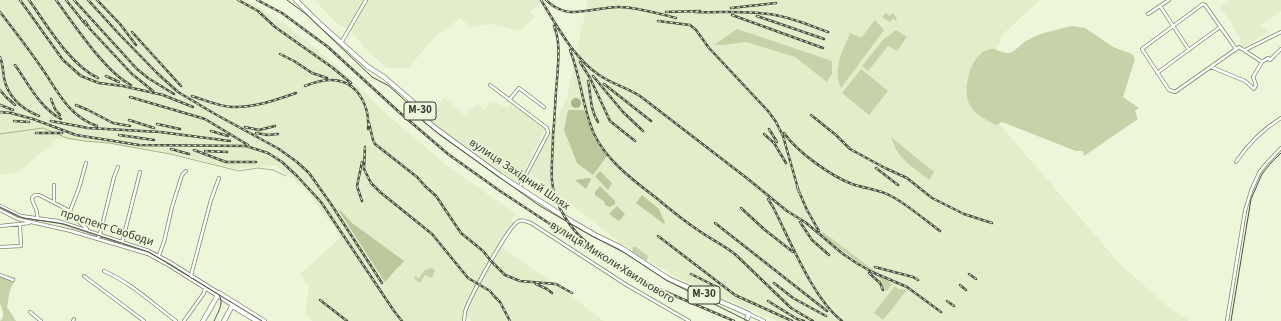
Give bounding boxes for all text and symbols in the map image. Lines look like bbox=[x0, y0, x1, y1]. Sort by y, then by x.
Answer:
road number: М-30 bbox=[404, 102, 436, 120]
street label: вулиця Західний Шлях bbox=[466, 136, 572, 214]
street label: проспект Свободи bbox=[59, 206, 155, 250]
street label: вулиця Миколи Хвильового bbox=[547, 219, 677, 307]
road number: М-30 bbox=[688, 286, 720, 304]

